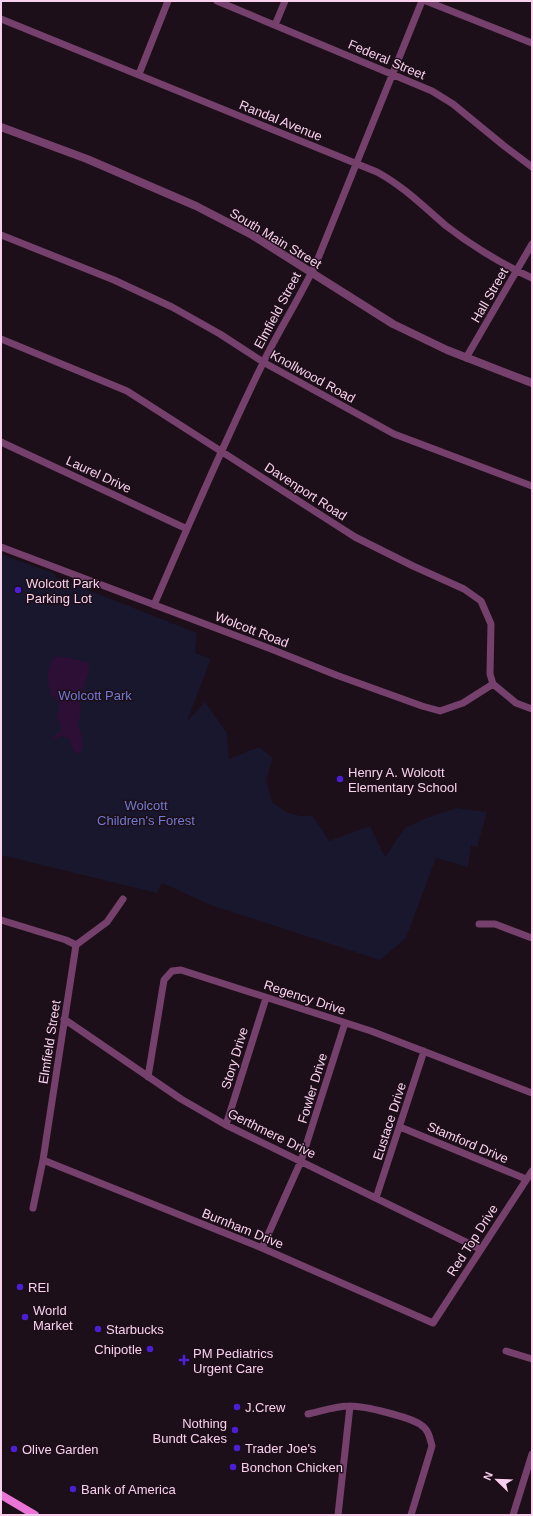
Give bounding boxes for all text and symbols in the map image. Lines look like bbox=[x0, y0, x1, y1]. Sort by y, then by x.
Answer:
street label: Federal Street bbox=[346, 36, 428, 83]
street label: Randal Avenue bbox=[237, 97, 324, 144]
street label: South Main Street bbox=[227, 205, 325, 272]
street label: Hall Street bbox=[468, 265, 511, 325]
street label: Elmfield Street bbox=[251, 269, 304, 351]
street label: Knollwood Road bbox=[268, 347, 358, 406]
street label: Laurel Drive bbox=[64, 453, 134, 496]
street label: Davenport Road bbox=[262, 459, 350, 523]
place label: Wolcott Park Parking Lot bbox=[26, 576, 100, 606]
marker: Wolcott Park Parking Lot bbox=[13, 585, 23, 595]
street label: Wolcott Road bbox=[213, 609, 291, 650]
park label: Wolcott Park bbox=[58, 688, 132, 703]
place label: Henry A. Wolcott Elementary School bbox=[348, 765, 457, 795]
marker: Henry A. Wolcott Elementary School bbox=[335, 774, 345, 784]
park label: Wolcott Children's Forest bbox=[97, 798, 195, 828]
street label: Regency Drive bbox=[262, 977, 348, 1018]
street label: Elmfield Street bbox=[35, 999, 64, 1085]
street label: Story Drive bbox=[218, 1025, 251, 1091]
street label: Fowler Drive bbox=[295, 1051, 330, 1125]
street label: Eustace Drive bbox=[370, 1080, 409, 1162]
street label: Gerthmere Drive bbox=[225, 1106, 318, 1161]
street label: Stamford Drive bbox=[425, 1119, 511, 1166]
street label: Red Top Drive bbox=[444, 1202, 501, 1279]
street label: Burnham Drive bbox=[200, 1205, 286, 1252]
place label: REI bbox=[28, 1280, 50, 1295]
marker: REI bbox=[15, 1282, 25, 1292]
place label: World Market bbox=[33, 1303, 73, 1333]
marker: World Market bbox=[20, 1312, 30, 1322]
place label: Starbucks bbox=[106, 1322, 164, 1337]
marker: Starbucks bbox=[93, 1324, 103, 1334]
place label: Chipotle bbox=[94, 1342, 142, 1357]
marker: Chipotle bbox=[145, 1344, 155, 1354]
place label: PM Pediatrics Urgent Care bbox=[193, 1346, 274, 1376]
marker: PM Pediatrics Urgent Care bbox=[178, 1354, 190, 1366]
place label: J.Crew bbox=[245, 1400, 286, 1415]
marker: J.Crew bbox=[232, 1402, 242, 1412]
place label: Nothing Bundt Cakes bbox=[153, 1416, 227, 1446]
marker: Nothing Bundt Cakes bbox=[230, 1425, 240, 1435]
place label: Trader Joe's bbox=[245, 1441, 317, 1456]
place label: Olive Garden bbox=[22, 1442, 99, 1457]
marker: Trader Joe's bbox=[232, 1443, 242, 1453]
marker: Olive Garden bbox=[9, 1444, 19, 1454]
place label: Bonchon Chicken bbox=[241, 1460, 343, 1475]
north arrow bbox=[477, 1460, 517, 1500]
marker: Bonchon Chicken bbox=[228, 1462, 238, 1472]
text: N bbox=[481, 1470, 495, 1482]
place label: Bank of America bbox=[81, 1482, 176, 1497]
marker: Bank of America bbox=[68, 1484, 78, 1494]

